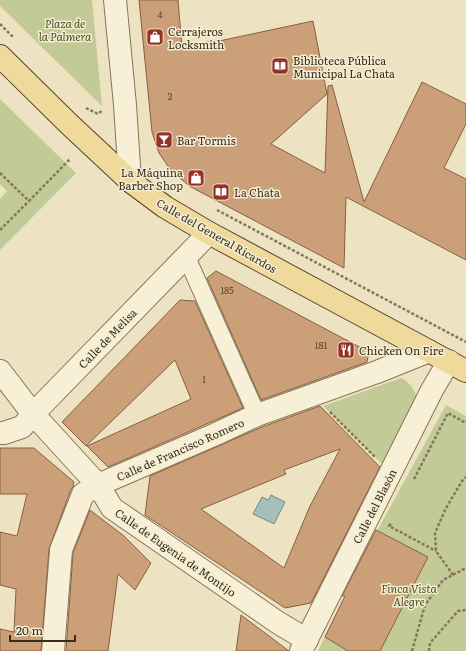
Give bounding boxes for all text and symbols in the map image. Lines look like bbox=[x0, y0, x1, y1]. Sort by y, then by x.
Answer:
house number: 4 bbox=[158, 7, 163, 21]
park label: Plaza de la Palmera bbox=[39, 15, 92, 44]
place label: Cerrajeros Locksmith bbox=[168, 23, 224, 52]
shop icon: Cerrajeros Locksmith bbox=[145, 27, 165, 47]
place label: Biblioteca Pública Municipal La Chata bbox=[293, 52, 395, 81]
library icon: Biblioteca Pública Municipal La Chata bbox=[270, 56, 290, 76]
house number: 2 bbox=[168, 89, 173, 103]
bar icon: Bar Tormis bbox=[154, 130, 174, 150]
place label: Bar Tormis bbox=[177, 132, 236, 148]
place label: La Máquina Barber Shop bbox=[118, 164, 183, 193]
shop icon: La Máquina Barber Shop bbox=[186, 168, 206, 188]
library icon: La Chata bbox=[211, 182, 231, 202]
place label: La Chata bbox=[234, 184, 280, 200]
street label: Calle del General Ricardos bbox=[154, 194, 280, 276]
house number: 185 bbox=[220, 283, 234, 297]
street label: Calle de Melisa bbox=[74, 304, 140, 372]
house number: 181 bbox=[315, 338, 327, 352]
restaurant icon: Chicken On Fire bbox=[336, 340, 356, 360]
place label: Chicken On Fire bbox=[359, 342, 444, 358]
house number: 1 bbox=[202, 372, 206, 386]
street label: Calle de Francisco Romero bbox=[114, 414, 246, 484]
street label: Calle del Blasón bbox=[348, 466, 400, 546]
street label: Calle de Eugenia de Montijo bbox=[112, 504, 240, 600]
park label: Finca Vista Alegre bbox=[381, 580, 438, 609]
scale bar bbox=[10, 617, 75, 643]
text: 20 m bbox=[16, 621, 43, 639]

